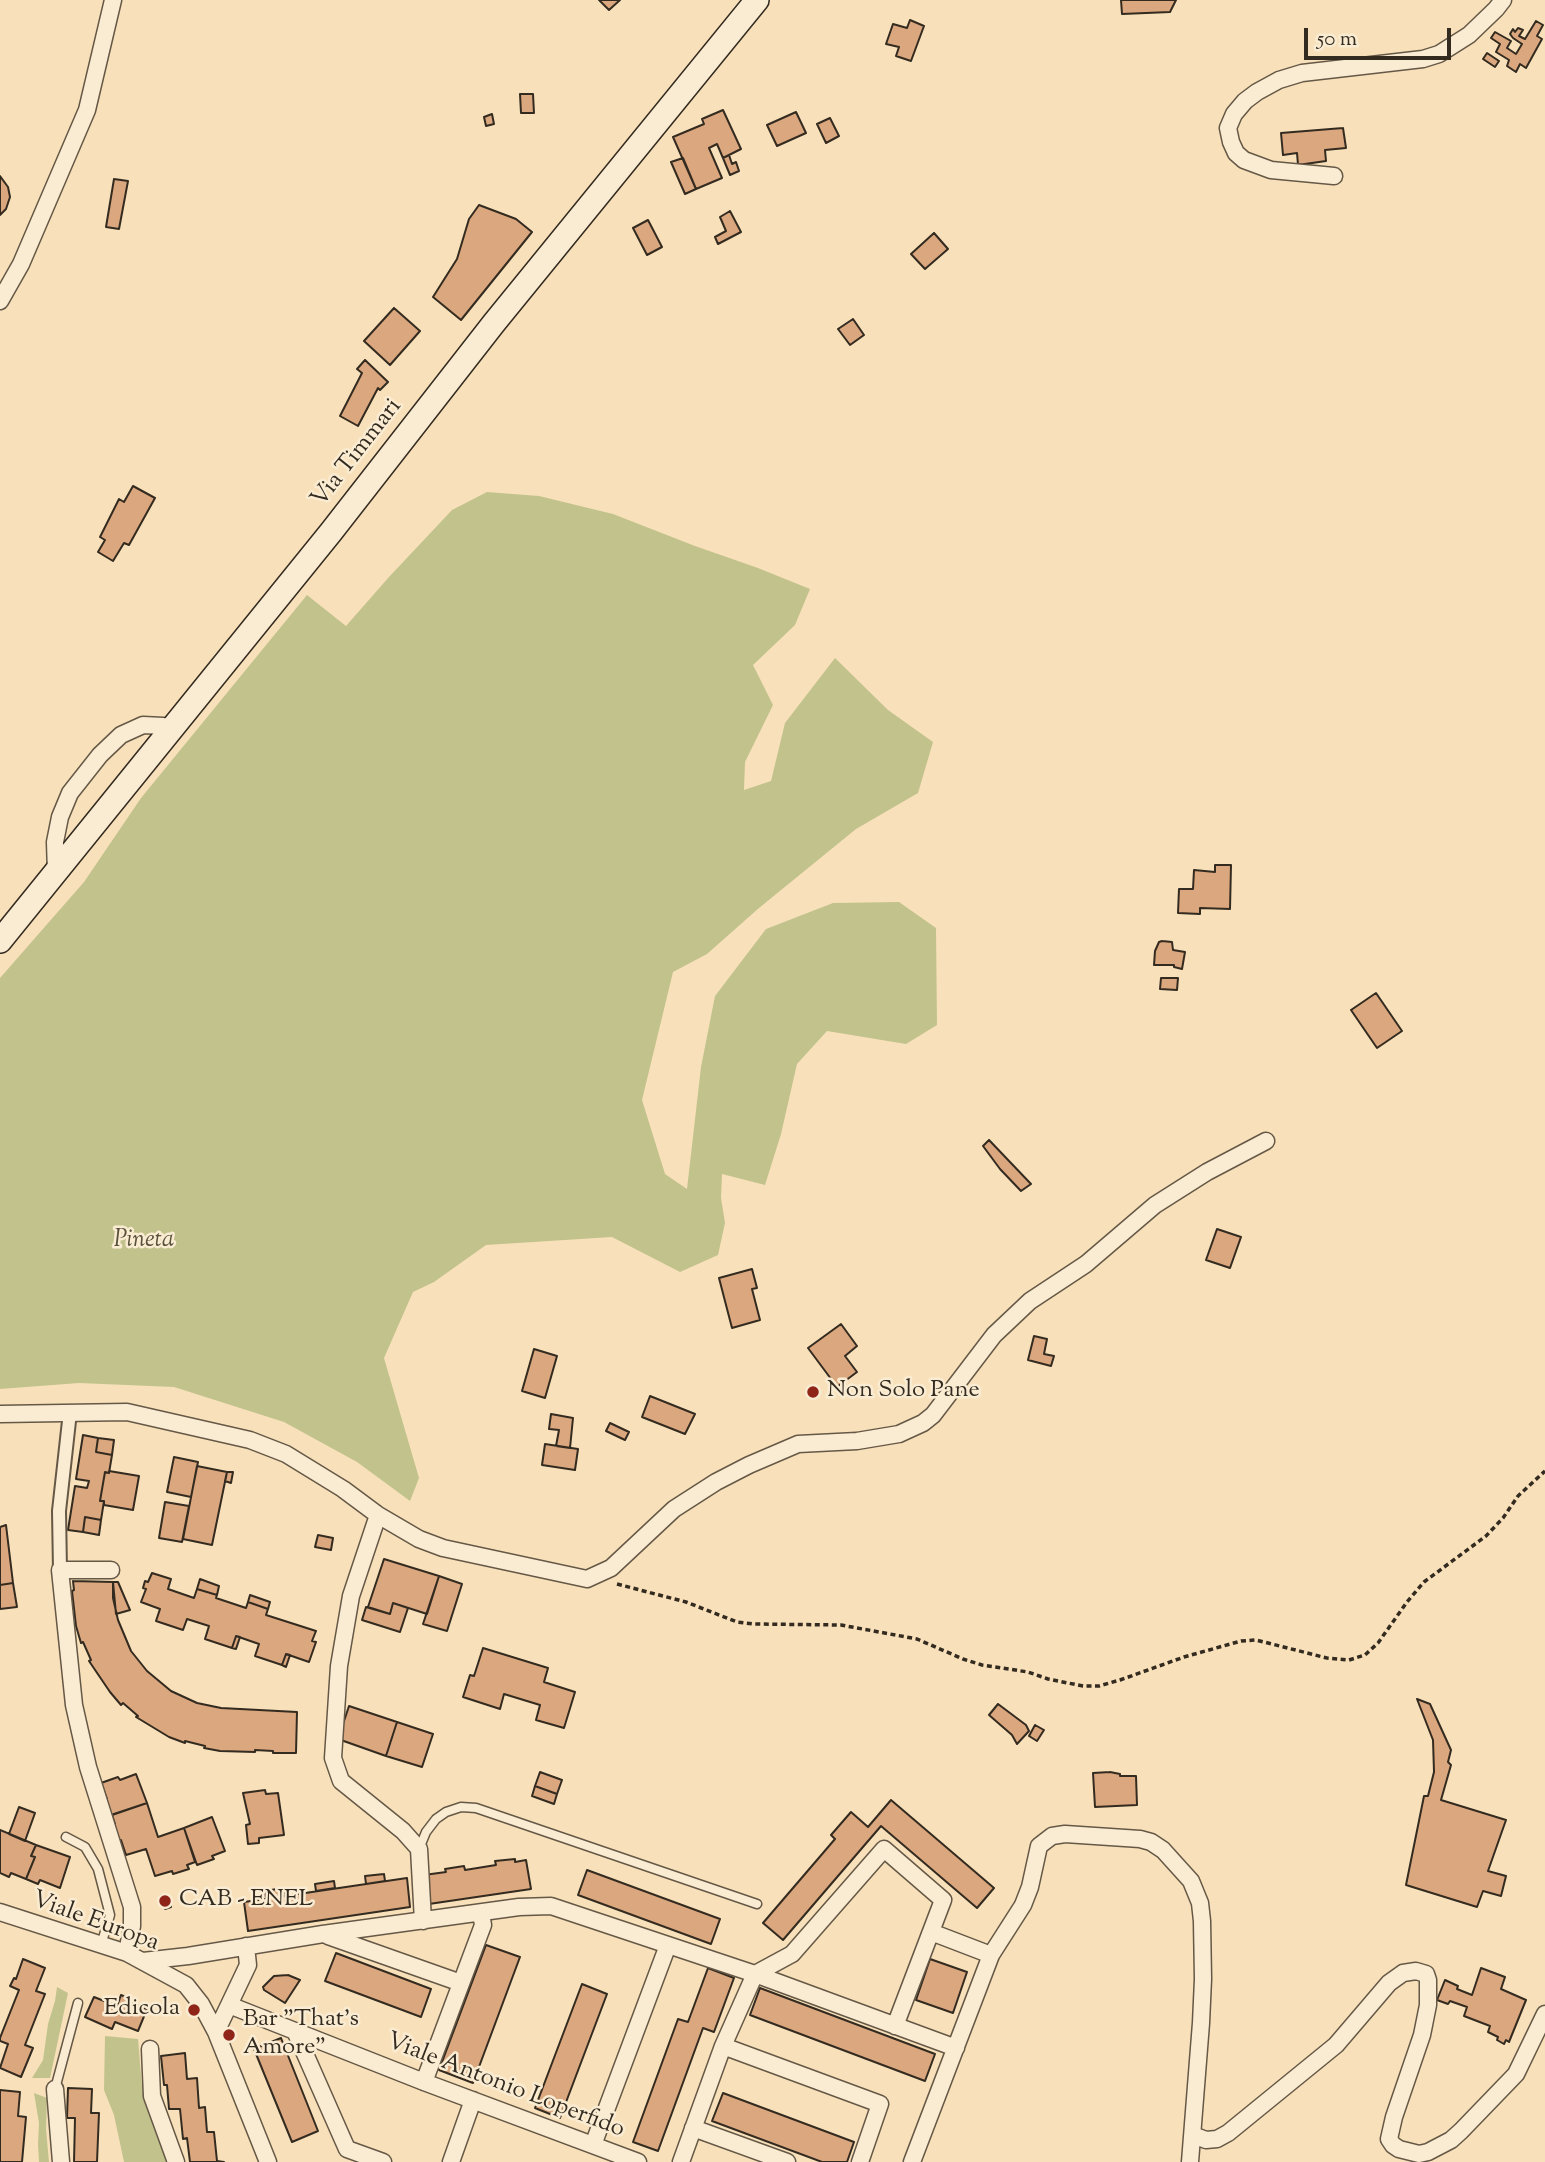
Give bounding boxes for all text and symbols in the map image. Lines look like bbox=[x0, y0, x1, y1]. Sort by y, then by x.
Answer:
scale bar bbox=[1307, 14, 1454, 58]
text: 50 m bbox=[1317, 25, 1357, 55]
street label: Via Timmari bbox=[307, 394, 409, 514]
park label: Pineta bbox=[114, 1228, 174, 1256]
place label: Non Solo Pane bbox=[827, 1378, 980, 1406]
marker: Non Solo Pane bbox=[805, 1384, 821, 1400]
street label: Viale Europa bbox=[28, 1887, 162, 1959]
place label: CAB - ENEL bbox=[179, 1887, 313, 1915]
marker: CAB - ENEL bbox=[157, 1893, 173, 1909]
place label: Edicola bbox=[104, 1996, 180, 2024]
marker: Edicola bbox=[186, 2002, 202, 2018]
place label: Bar "That's Amore" bbox=[243, 2007, 359, 2063]
marker: Bar "That's Amore" bbox=[221, 2027, 237, 2043]
street label: Viale Antonio Loperfido bbox=[382, 2028, 628, 2146]

